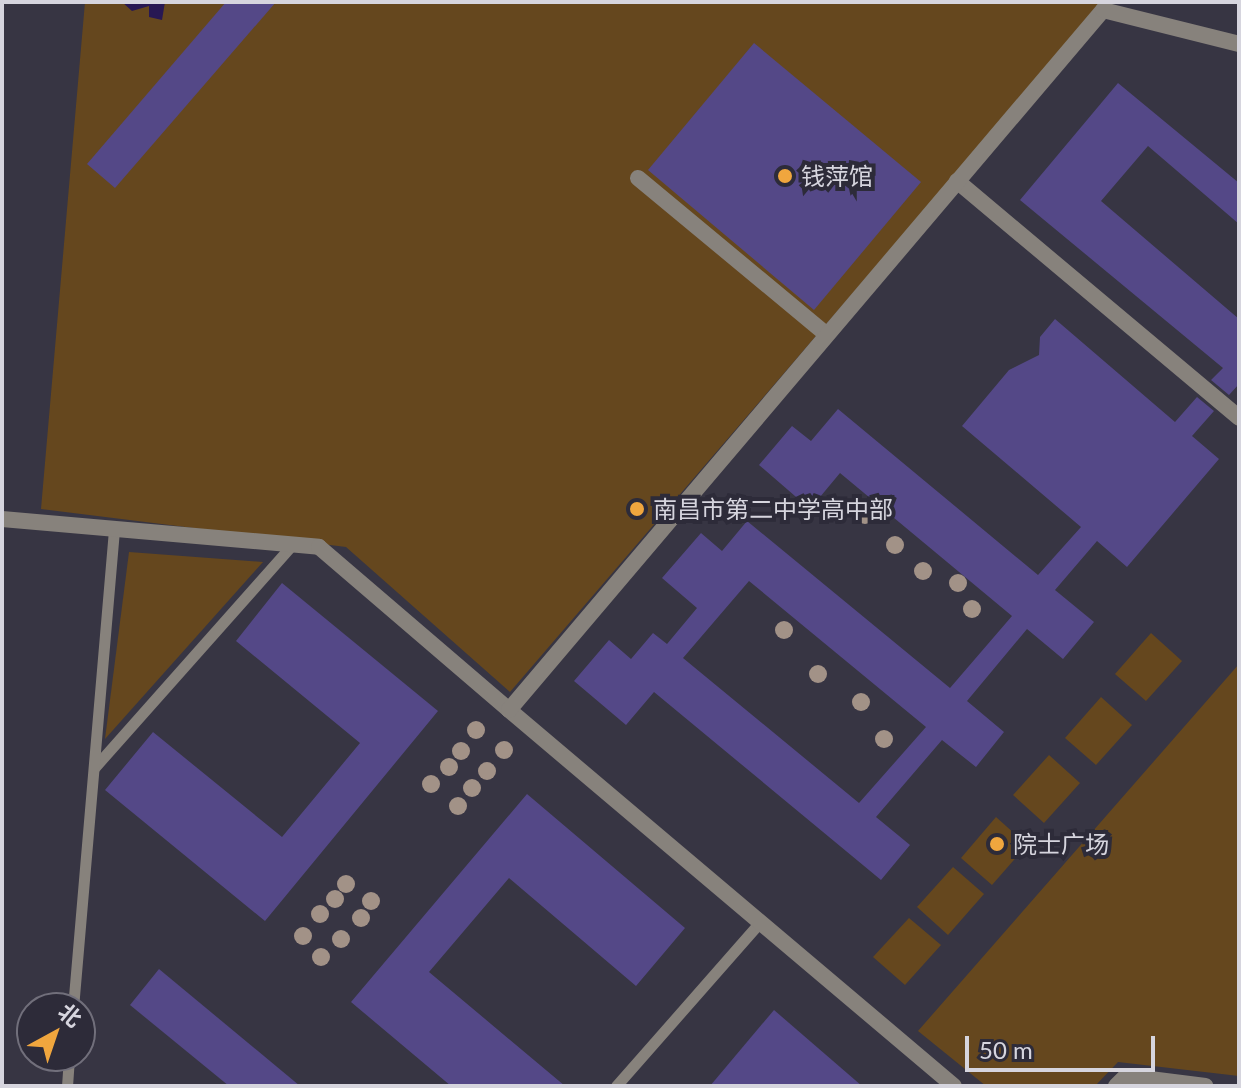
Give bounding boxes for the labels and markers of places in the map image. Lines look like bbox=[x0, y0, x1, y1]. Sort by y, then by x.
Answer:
place label: 钱萍馆 bbox=[801, 162, 873, 190]
marker: 钱萍馆 bbox=[776, 167, 794, 185]
place label: 南昌市第二中学高中部 bbox=[653, 495, 893, 523]
marker: 南昌市第二中学高中部 bbox=[628, 500, 646, 518]
place label: 院士广场 bbox=[1013, 830, 1109, 858]
marker: 院士广场 bbox=[988, 835, 1006, 853]

